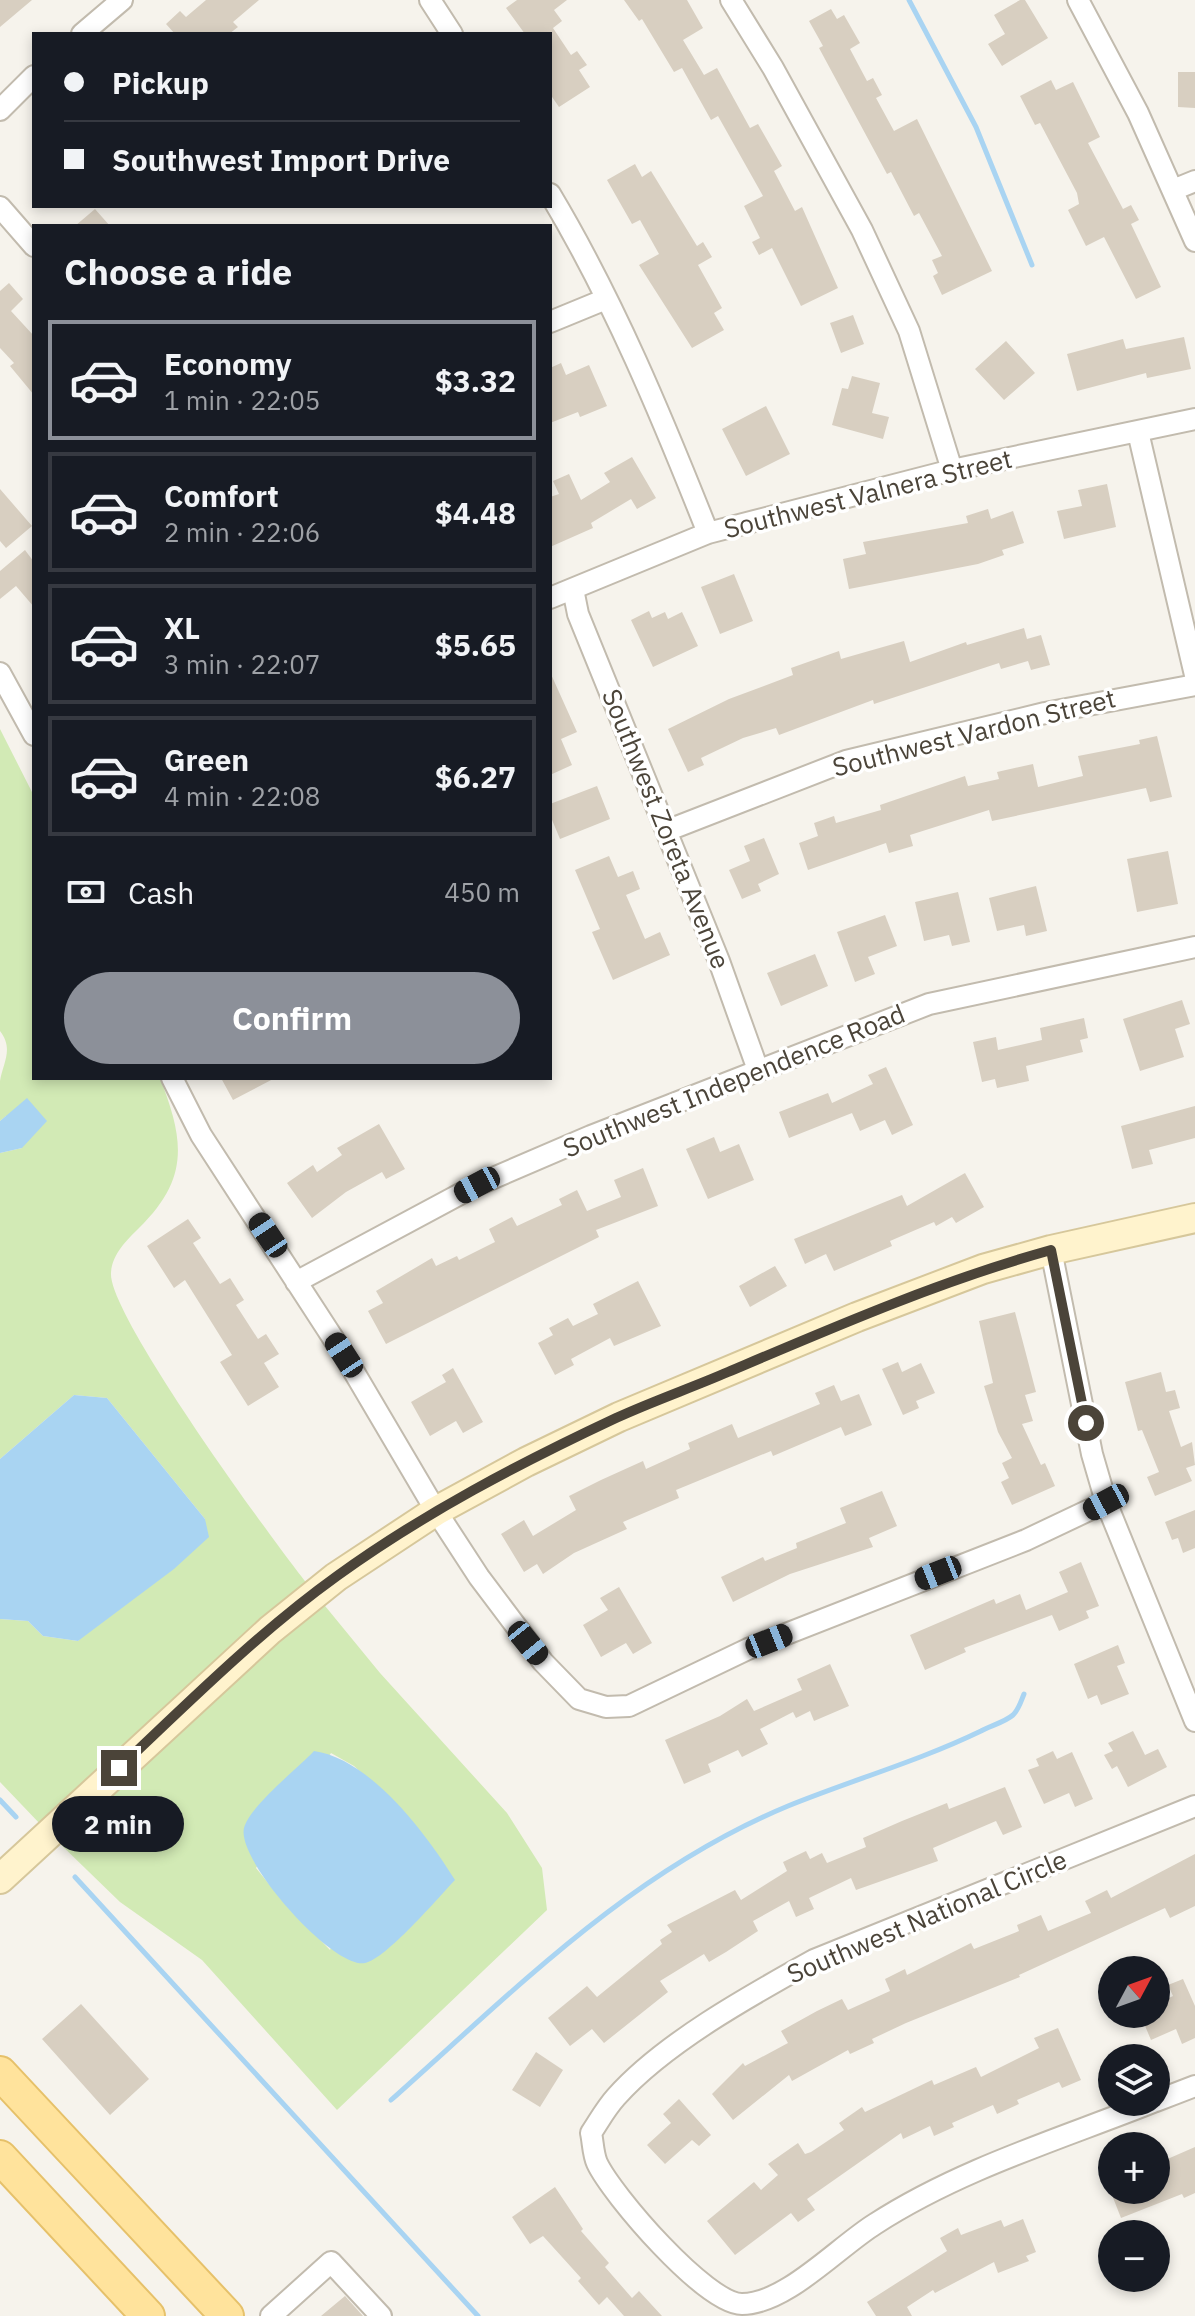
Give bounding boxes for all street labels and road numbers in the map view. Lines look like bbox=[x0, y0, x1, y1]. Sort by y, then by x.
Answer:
street label: Southwest Valnera Street bbox=[720, 441, 1015, 545]
street label: Southwest Vardon Street bbox=[829, 680, 1119, 784]
street label: Southwest Zoreta Avenue bbox=[595, 684, 739, 974]
street label: Southwest Independence Road bbox=[558, 996, 910, 1164]
street label: Southwest National Circle bbox=[781, 1842, 1072, 1991]

